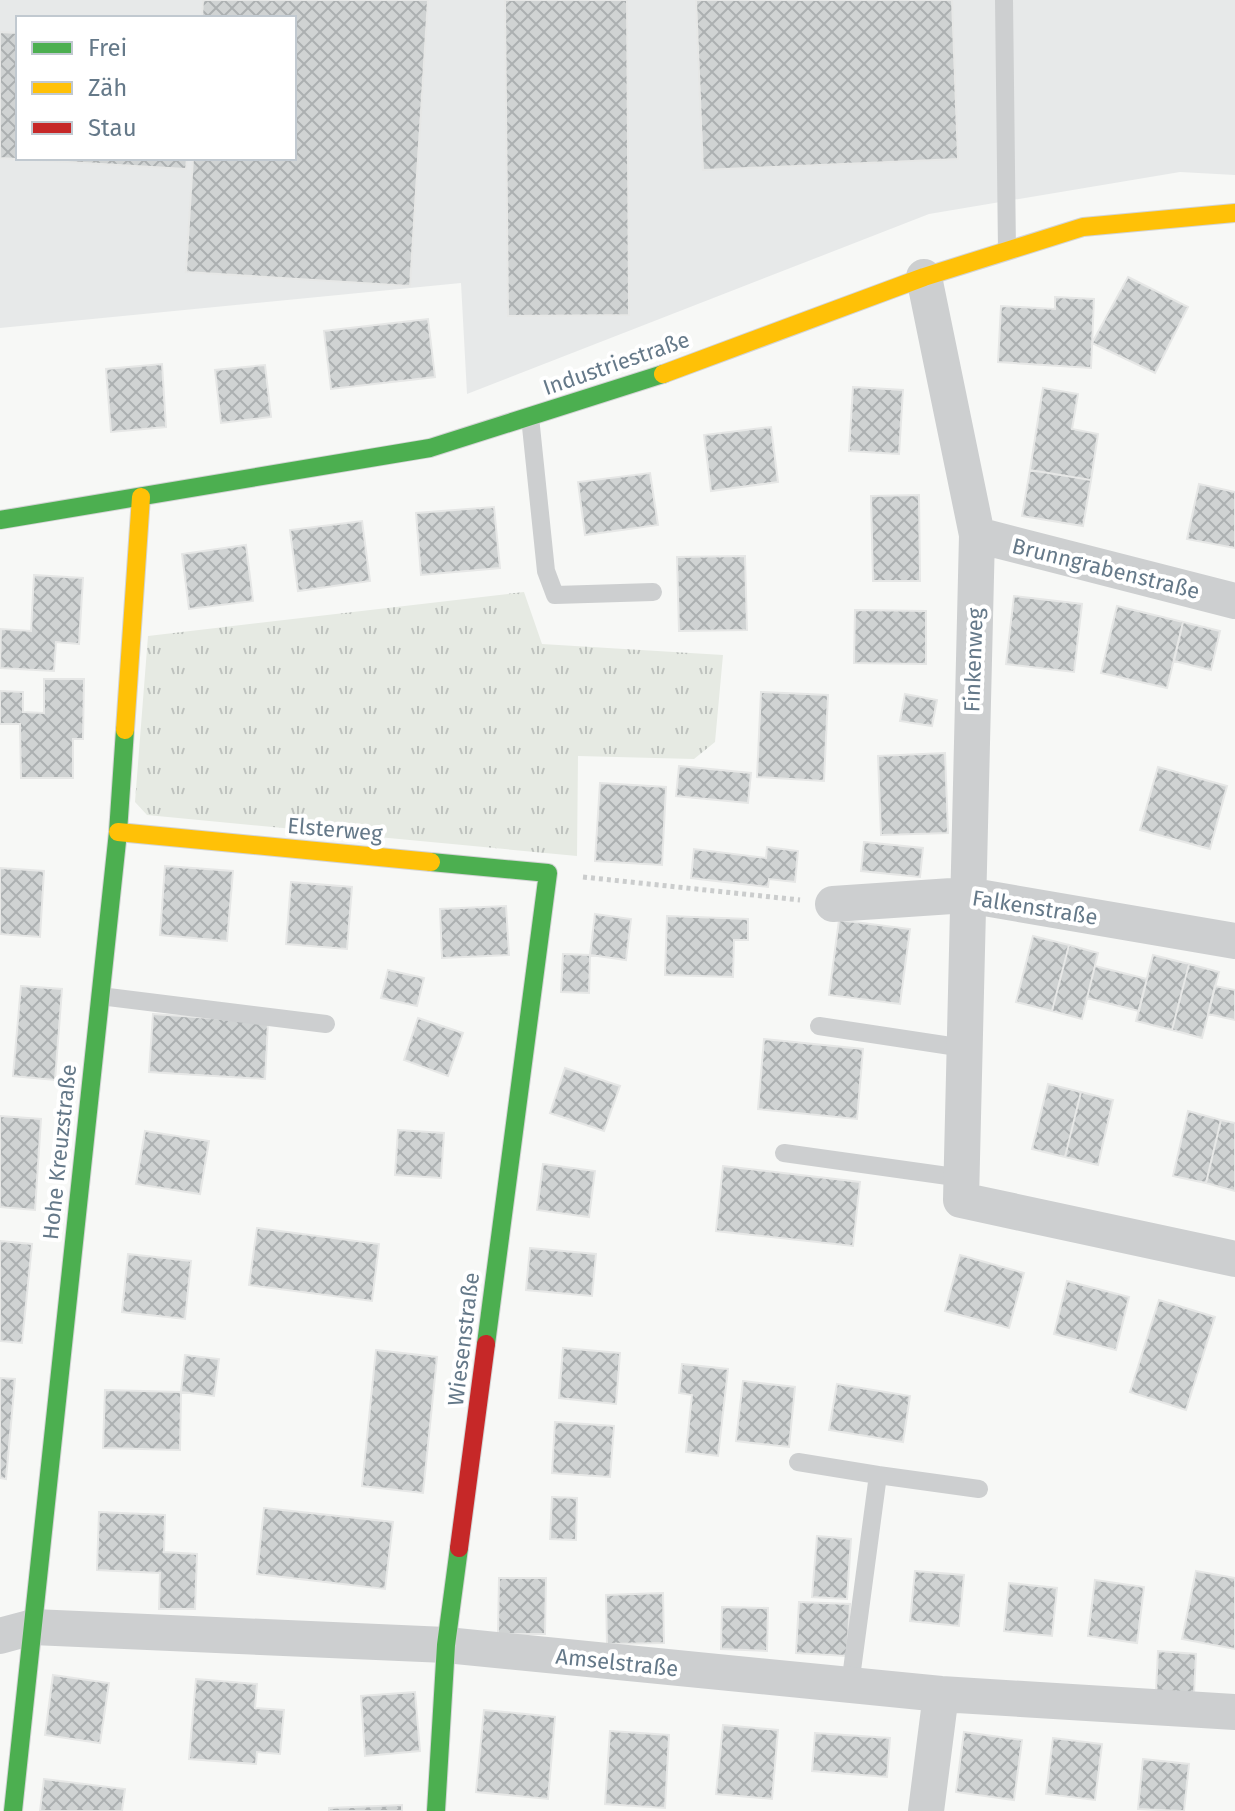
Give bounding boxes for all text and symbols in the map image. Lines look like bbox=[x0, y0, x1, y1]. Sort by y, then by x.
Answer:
legend bbox=[16, 16, 296, 160]
text: Frei bbox=[88, 34, 127, 62]
text: Zäh bbox=[88, 74, 127, 102]
text: Stau bbox=[88, 114, 137, 142]
street label: Industriestraße bbox=[539, 326, 693, 401]
street label: Brunngrabenstraße bbox=[1009, 532, 1203, 605]
street label: Finkenweg bbox=[958, 607, 989, 713]
street label: Elsterweg bbox=[286, 812, 384, 847]
street label: Falkenstraße bbox=[970, 884, 1100, 931]
street label: Hohe Kreuzstraße bbox=[37, 1063, 82, 1241]
street label: Wiesenstraße bbox=[442, 1271, 485, 1407]
street label: Amselstraße bbox=[554, 1643, 680, 1682]

